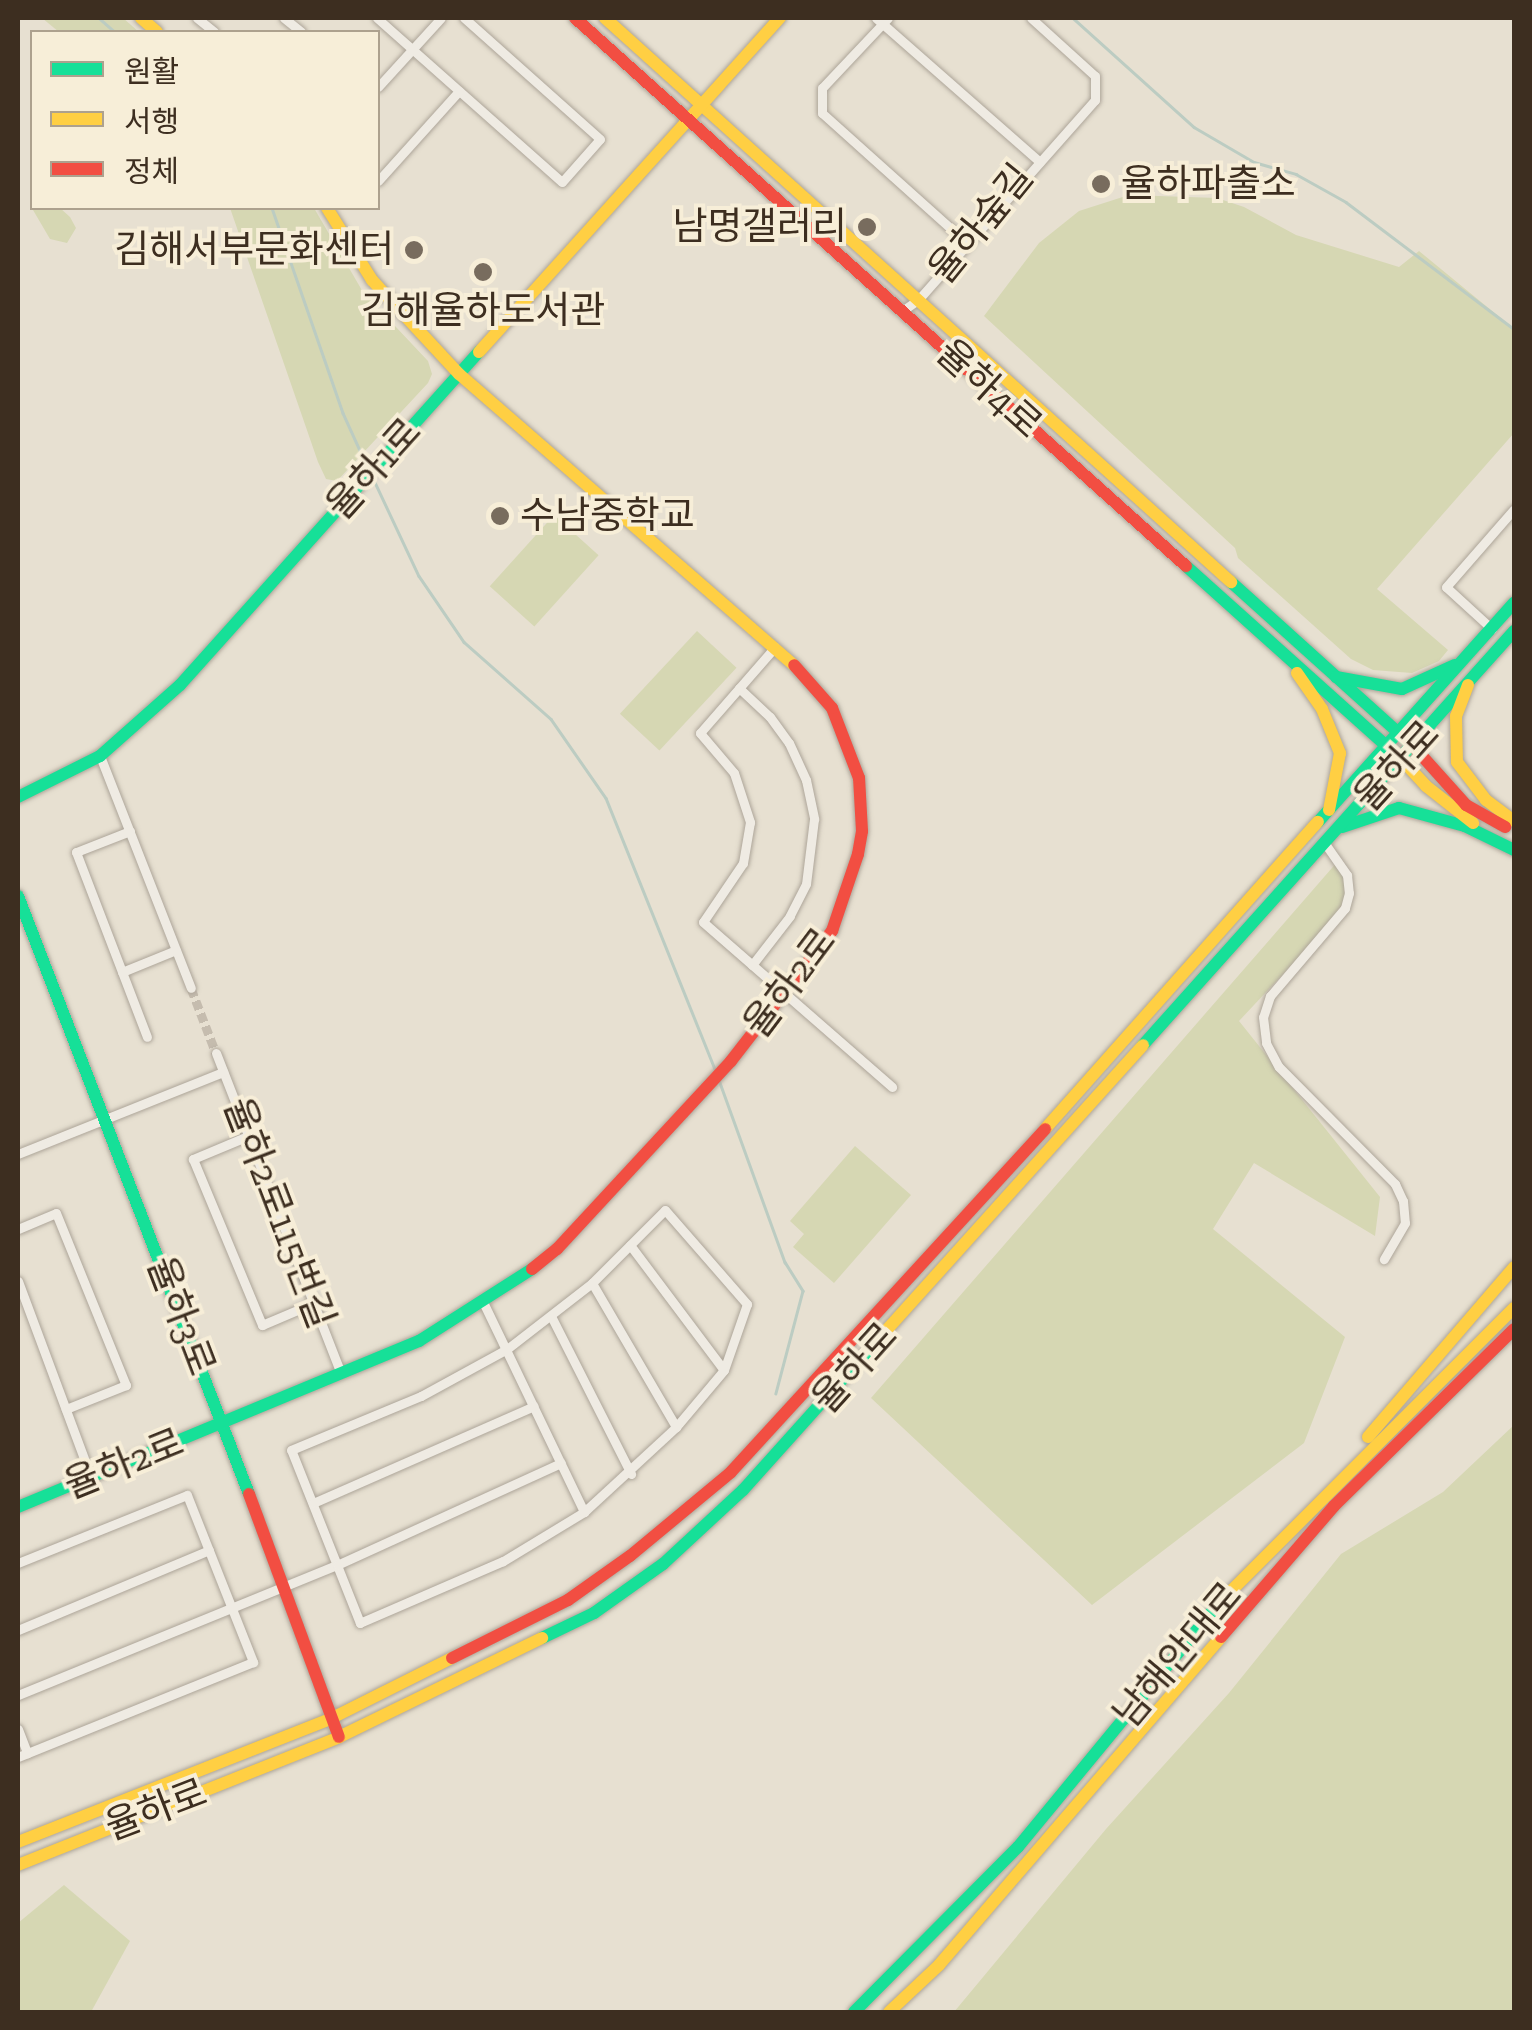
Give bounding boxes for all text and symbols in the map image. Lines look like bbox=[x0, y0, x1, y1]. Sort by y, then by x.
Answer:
legend bbox=[30, 30, 380, 210]
text: 원활 bbox=[124, 54, 179, 90]
text: 서행 bbox=[124, 104, 179, 140]
text: 정체 bbox=[124, 154, 179, 190]
street label: 율하숲길 bbox=[919, 155, 1043, 293]
place label: 율하파출소 bbox=[1121, 161, 1296, 207]
marker: 율하파출소 bbox=[1090, 173, 1112, 195]
place label: 남명갤러리 bbox=[672, 204, 847, 250]
marker: 남명갤러리 bbox=[856, 216, 878, 238]
place label: 김해서부문화센터 bbox=[114, 227, 394, 273]
marker: 김해서부문화센터 bbox=[403, 239, 425, 261]
marker: 김해율하도서관 bbox=[472, 261, 494, 283]
place label: 김해율하도서관 bbox=[361, 288, 605, 334]
street label: 율하4로 bbox=[927, 330, 1051, 448]
street label: 율하1로 bbox=[317, 409, 431, 529]
place label: 수남중학교 bbox=[520, 493, 695, 539]
marker: 수남중학교 bbox=[489, 505, 511, 527]
street label: 율하로 bbox=[1345, 712, 1449, 820]
street label: 율하2로 bbox=[734, 920, 846, 1046]
street label: 율하2로115번길 bbox=[214, 1091, 344, 1335]
street label: 율하3로 bbox=[138, 1250, 224, 1382]
street label: 율하로 bbox=[803, 1314, 907, 1422]
street label: 율하2로 bbox=[58, 1420, 190, 1508]
street label: 남해안대로 bbox=[1104, 1573, 1252, 1737]
street label: 율하로 bbox=[99, 1770, 213, 1850]

